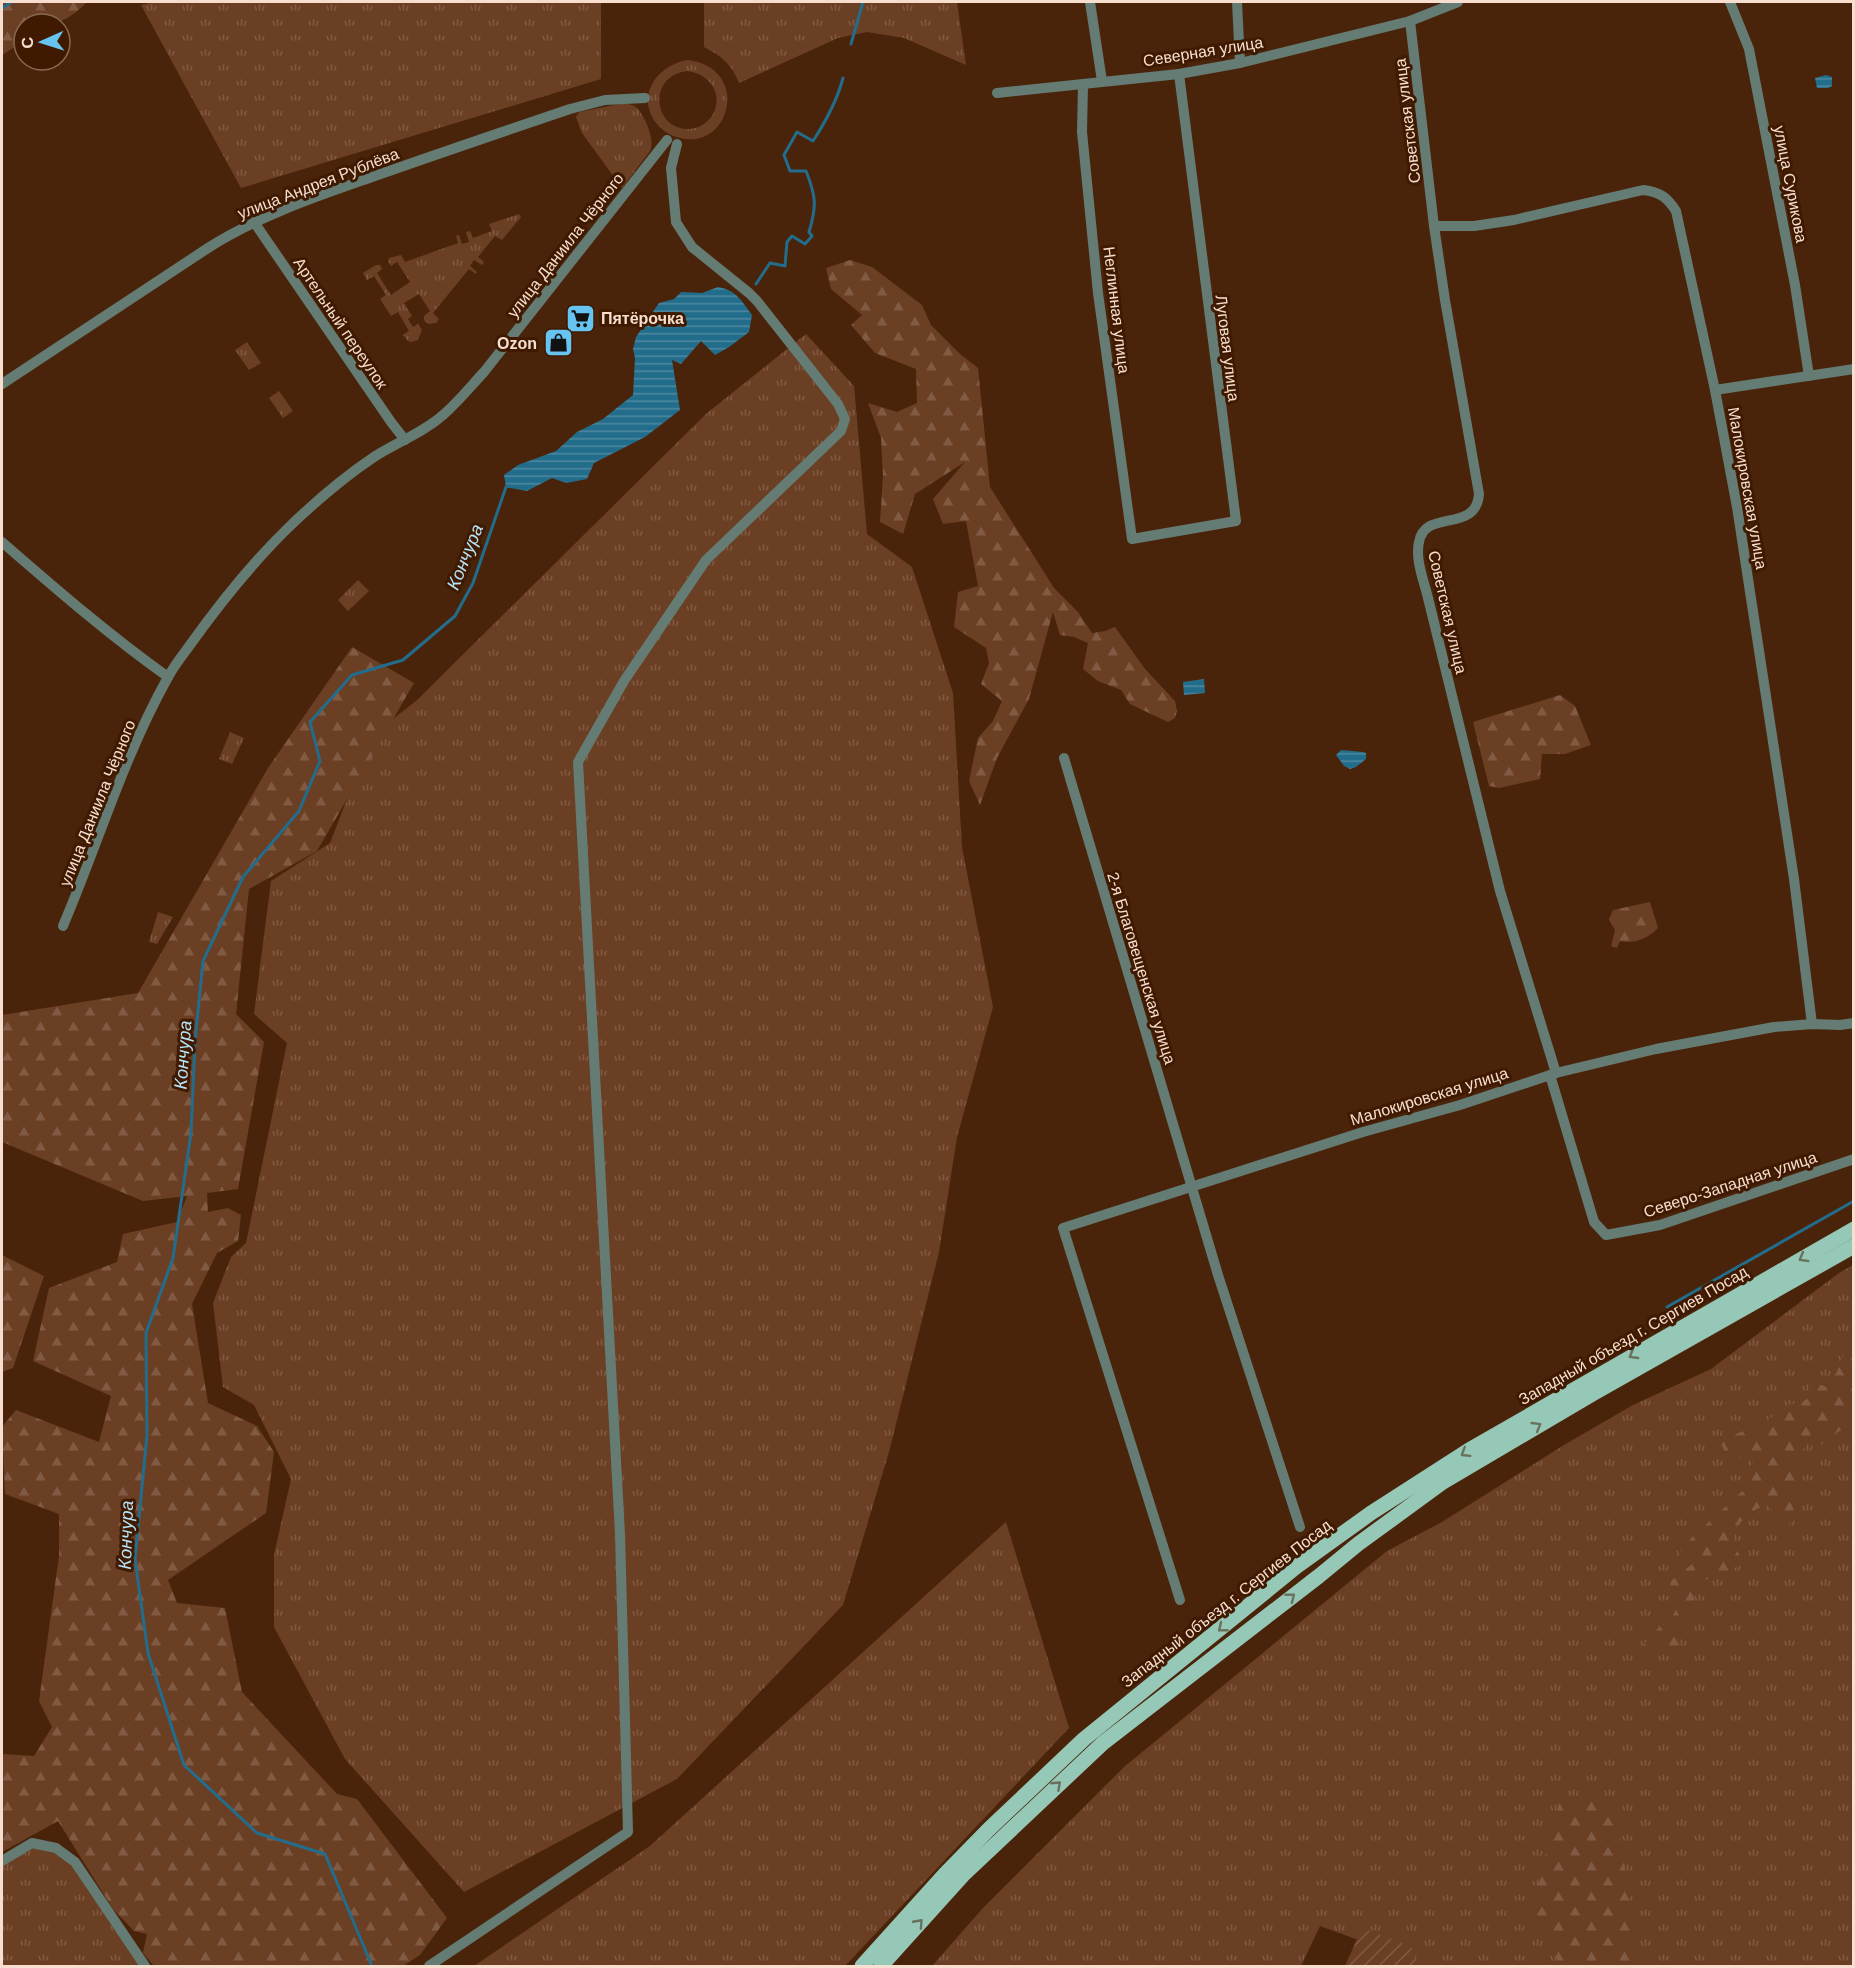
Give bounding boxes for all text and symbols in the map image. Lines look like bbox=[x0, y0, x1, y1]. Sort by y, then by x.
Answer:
north arrow bbox=[12, 12, 72, 72]
street label: Северная улица bbox=[1142, 34, 1264, 69]
text: С bbox=[19, 36, 36, 49]
street label: Советская улица bbox=[1391, 57, 1424, 184]
street label: улица Сурикова bbox=[1771, 124, 1810, 244]
street label: улица Андрея Рублёва bbox=[235, 145, 401, 222]
street label: улица Даниила Чёрного bbox=[504, 170, 627, 321]
street label: Неглинная улица bbox=[1100, 246, 1133, 375]
street label: Артельный переулок bbox=[290, 255, 391, 393]
street label: Луговая улица bbox=[1213, 294, 1242, 402]
supermarket icon: Пятёрочка bbox=[564, 302, 596, 334]
place label: Пятёрочка bbox=[601, 310, 684, 327]
shop icon: Ozon bbox=[542, 327, 574, 359]
place label: Ozon bbox=[497, 335, 537, 352]
street label: Малокировская улица bbox=[1725, 406, 1770, 571]
water label: Кончура bbox=[443, 521, 487, 593]
street label: Советская улица bbox=[1425, 549, 1470, 675]
street label: улица Даниила Чёрного bbox=[56, 717, 139, 889]
street label: 2-я Благовещенская улица bbox=[1104, 870, 1179, 1066]
water label: Кончура bbox=[171, 1020, 195, 1090]
street label: Малокировская улица bbox=[1348, 1064, 1510, 1129]
street label: Северо-Западная улица bbox=[1641, 1148, 1819, 1221]
one-way arrow bbox=[1799, 1251, 1809, 1262]
street label: Западный объезд г. Сергиев Посад bbox=[1516, 1262, 1751, 1408]
one-way arrow bbox=[1629, 1347, 1640, 1359]
one-way arrow bbox=[1531, 1422, 1541, 1434]
one-way arrow bbox=[1461, 1446, 1472, 1457]
water label: Кончура bbox=[115, 1500, 137, 1570]
street label: Западный объезд г. Сергиев Посад bbox=[1118, 1516, 1335, 1691]
one-way arrow bbox=[1284, 1594, 1295, 1605]
one-way arrow bbox=[1217, 1620, 1228, 1631]
one-way arrow bbox=[1050, 1781, 1061, 1792]
one-way arrow bbox=[912, 1919, 923, 1930]

